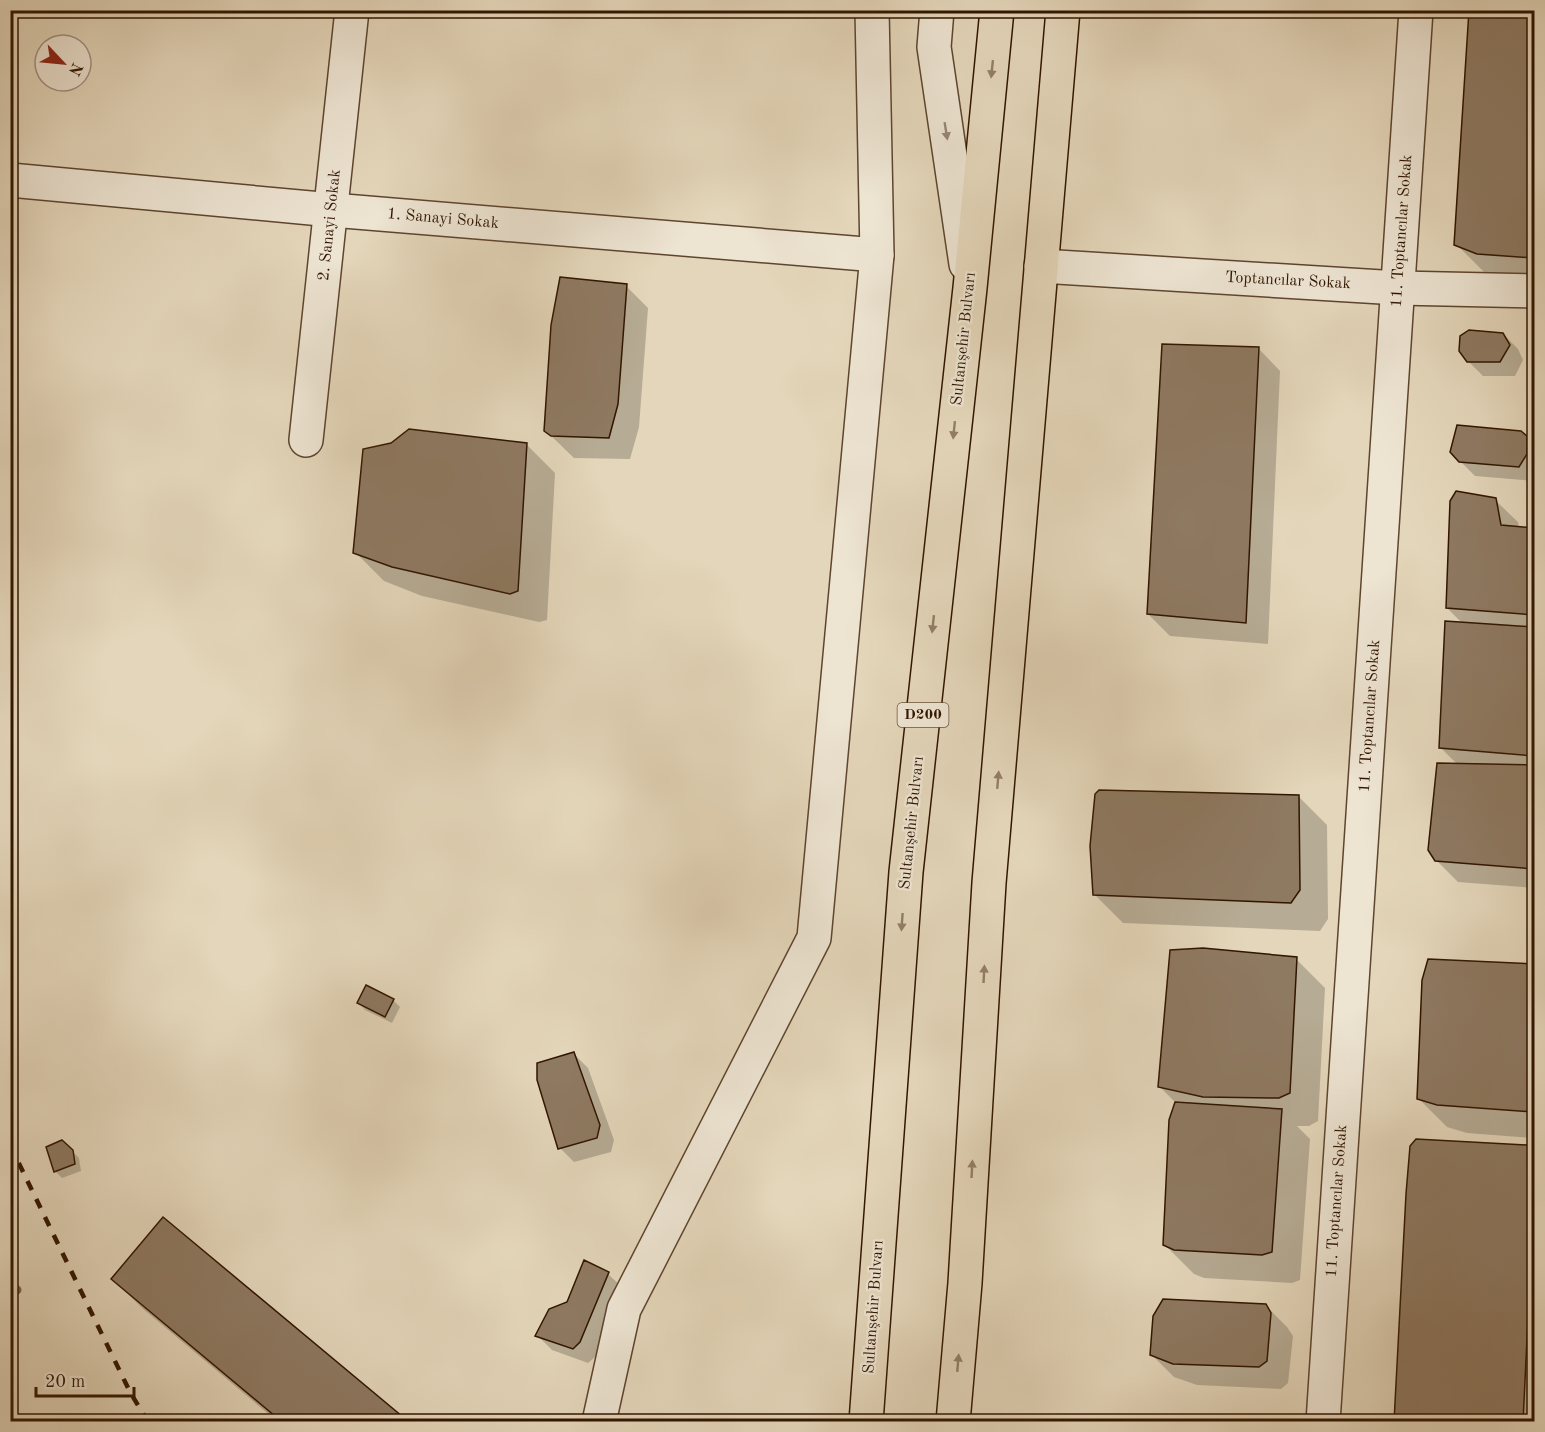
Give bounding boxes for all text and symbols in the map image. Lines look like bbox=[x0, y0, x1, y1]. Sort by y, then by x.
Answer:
north arrow bbox=[33, 33, 93, 93]
one-way arrow bbox=[987, 59, 997, 78]
text: N bbox=[64, 60, 85, 78]
one-way arrow bbox=[942, 122, 951, 141]
street label: 11. Toptancılar Sokak bbox=[1389, 154, 1415, 308]
street label: 2. Sanayi Sokak bbox=[316, 168, 344, 282]
street label: 1. Sanayi Sokak bbox=[386, 206, 500, 232]
street label: Toptancılar Sokak bbox=[1225, 270, 1351, 292]
street label: Sultanşehir Bulvarı bbox=[949, 272, 979, 406]
one-way arrow bbox=[949, 420, 959, 439]
one-way arrow bbox=[928, 614, 938, 633]
street label: 11. Toptancılar Sokak bbox=[1357, 639, 1383, 793]
road number: D200 bbox=[898, 703, 948, 727]
street label: Sultanşehir Bulvarı bbox=[897, 756, 927, 890]
one-way arrow bbox=[993, 770, 1003, 789]
one-way arrow bbox=[897, 913, 907, 932]
one-way arrow bbox=[979, 965, 989, 984]
street label: 11. Toptancılar Sokak bbox=[1324, 1124, 1350, 1278]
one-way arrow bbox=[967, 1159, 977, 1178]
street label: Sultanşehir Bulvarı bbox=[861, 1240, 887, 1374]
one-way arrow bbox=[953, 1354, 963, 1373]
scale bar bbox=[36, 1360, 134, 1398]
text: 20 m bbox=[45, 1373, 85, 1391]

